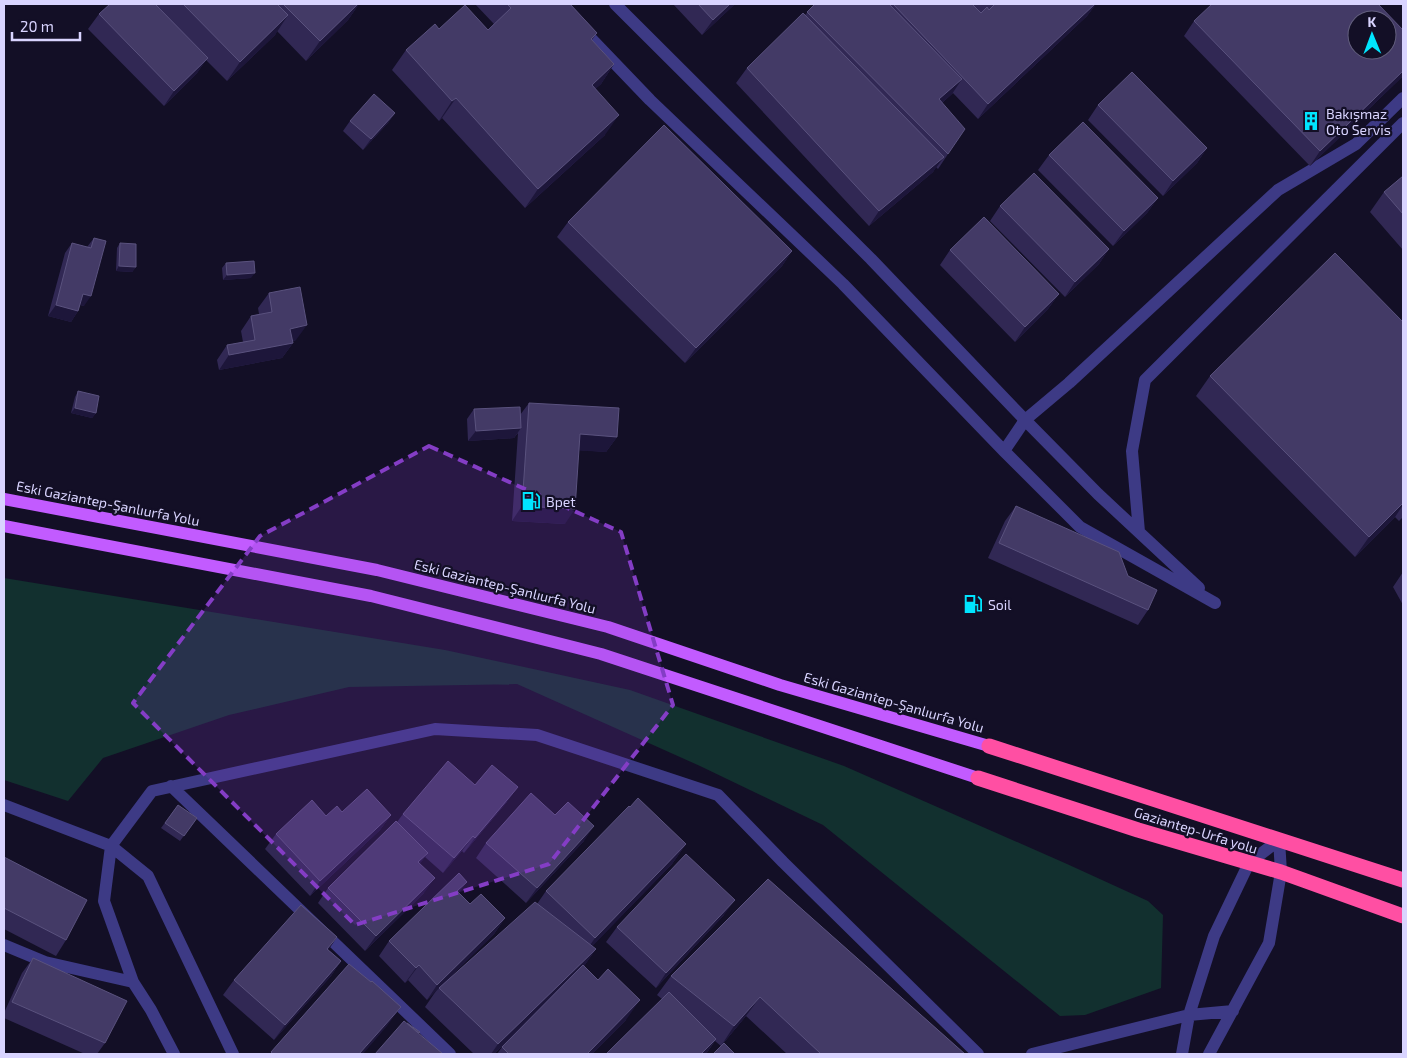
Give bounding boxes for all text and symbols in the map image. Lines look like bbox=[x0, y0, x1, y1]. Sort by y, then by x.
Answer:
scale bar bbox=[12, 10, 80, 42]
north arrow bbox=[1347, 10, 1397, 60]
text: K bbox=[1367, 13, 1376, 30]
text: 20 m bbox=[20, 17, 54, 35]
place label: Bakışmaz Oto Servis bbox=[1326, 105, 1391, 138]
building icon: Bakışmaz Oto Servis bbox=[1300, 110, 1322, 132]
street label: Eski Gaziantep-Şanlıurfa Yolu bbox=[15, 477, 201, 530]
fuel station icon: Bpet bbox=[520, 490, 542, 512]
place label: Bpet bbox=[546, 493, 576, 510]
street label: Eski Gaziantep-Şanlıurfa Yolu bbox=[412, 555, 598, 618]
fuel station icon: Soil bbox=[962, 593, 984, 615]
place label: Soil bbox=[988, 596, 1012, 613]
street label: Eski Gaziantep-Şanlıurfa Yolu bbox=[802, 668, 986, 737]
street label: Gaziantep-Urfa yolu bbox=[1132, 803, 1260, 857]

